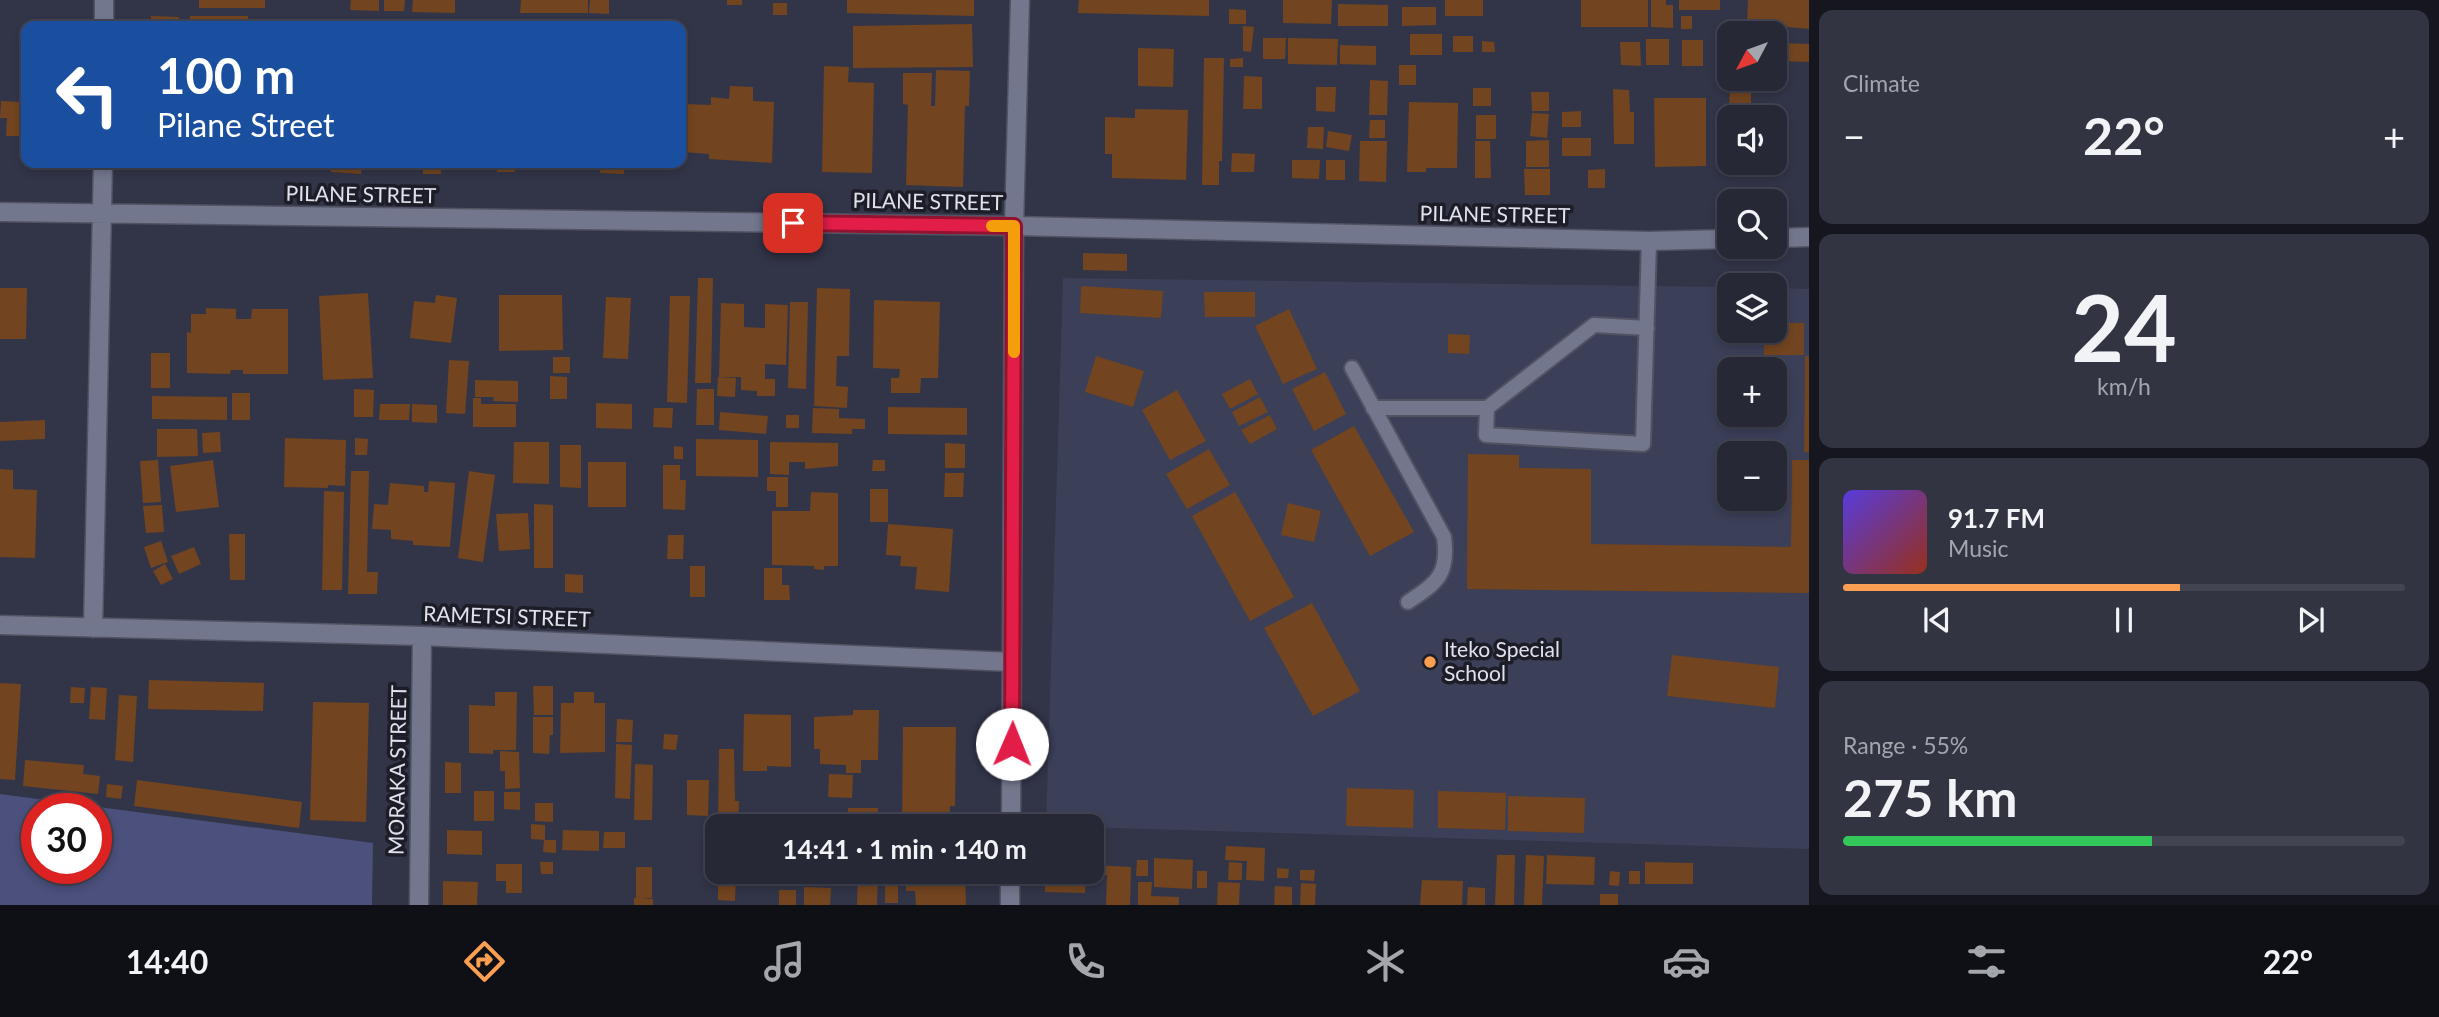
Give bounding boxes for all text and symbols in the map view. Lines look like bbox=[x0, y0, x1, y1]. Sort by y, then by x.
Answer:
north arrow bbox=[1717, 21, 1787, 91]
map controls bbox=[1717, 21, 1787, 511]
text: 100 m bbox=[157, 46, 295, 104]
icon: left bbox=[42, 49, 133, 140]
text: Climate bbox=[1843, 69, 1920, 97]
text: 22° bbox=[2083, 104, 2165, 166]
text: Pilane Street bbox=[157, 105, 334, 144]
button: sound bbox=[1717, 105, 1787, 175]
text: − bbox=[1843, 113, 1865, 159]
text: + bbox=[2383, 113, 2405, 159]
street label: PILANE STREET bbox=[285, 180, 437, 207]
street label: PILANE STREET bbox=[852, 187, 1004, 214]
button: search bbox=[1717, 189, 1787, 259]
pin bbox=[763, 193, 823, 253]
street label: PILANE STREET bbox=[1419, 200, 1571, 227]
icon: arrive bbox=[774, 204, 812, 242]
text: 24 bbox=[2071, 272, 2177, 381]
button: layers bbox=[1717, 273, 1787, 343]
button: + bbox=[1717, 357, 1787, 427]
text: km/h bbox=[2097, 372, 2151, 400]
button: − bbox=[1717, 441, 1787, 511]
text: 91.7 FM bbox=[1948, 502, 2045, 534]
text: Music bbox=[1948, 534, 2008, 562]
street label: RAMETSI STREET bbox=[423, 600, 592, 631]
icon: previous bbox=[1918, 601, 1956, 639]
icon: pause bbox=[2105, 601, 2143, 639]
icon: next bbox=[2292, 601, 2330, 639]
place label: Iteko Special School bbox=[1444, 636, 1560, 685]
marker: Iteko Special School bbox=[1422, 654, 1438, 670]
street label: MORAKA STREET bbox=[383, 684, 410, 855]
position arrow bbox=[975, 707, 1049, 781]
text: Range · 55% bbox=[1843, 731, 1968, 759]
text: 275 km bbox=[1843, 766, 2017, 828]
speed limit sign: 30 bbox=[21, 793, 112, 884]
text: 14:41 · 1 min · 140 m bbox=[782, 833, 1027, 865]
icon: directions bbox=[460, 937, 509, 986]
icon: music bbox=[760, 937, 809, 986]
icon: phone bbox=[1061, 937, 1110, 986]
icon: climate bbox=[1361, 937, 1410, 986]
icon: car bbox=[1662, 937, 1711, 986]
icon: filters bbox=[1962, 937, 2011, 986]
text: 14:40 bbox=[126, 942, 208, 981]
text: 22° bbox=[2263, 942, 2313, 981]

